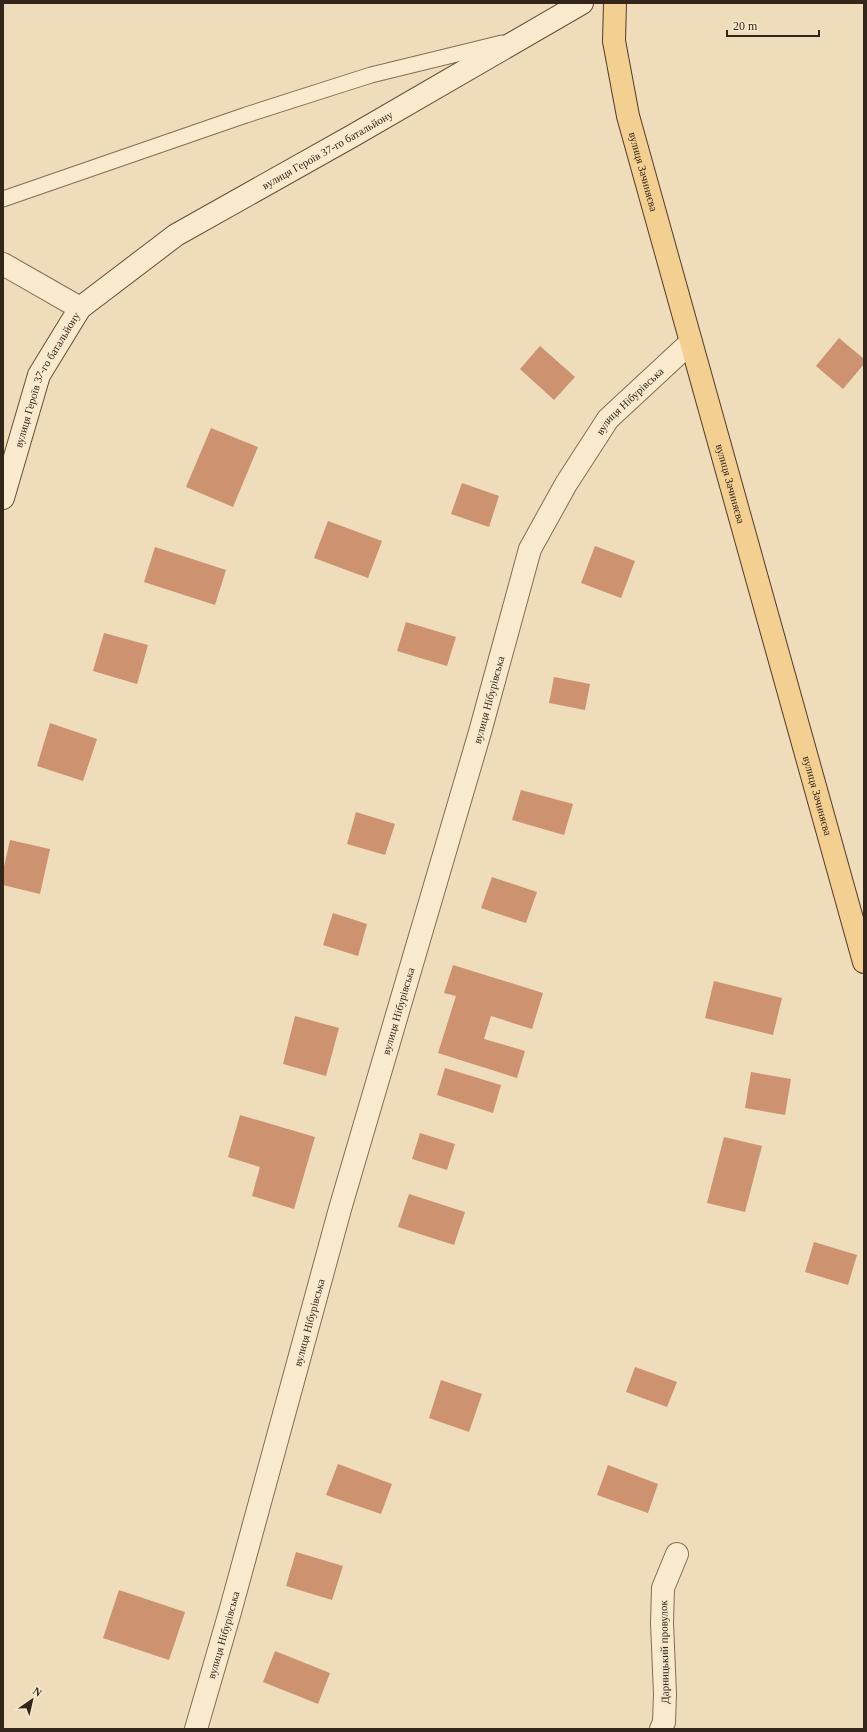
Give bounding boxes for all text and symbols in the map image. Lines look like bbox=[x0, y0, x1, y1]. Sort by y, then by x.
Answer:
scale bar bbox=[727, 12, 819, 38]
text: 20 m bbox=[733, 19, 758, 33]
street label: вулиця Героїв 37-го батальйону bbox=[260, 108, 395, 191]
street label: вулиця Зачиняєва bbox=[627, 130, 660, 213]
street label: вулиця Героїв 37-го батальйону bbox=[12, 309, 82, 449]
street label: вулиця Нібурівська bbox=[594, 365, 666, 437]
street label: вулиця Зачиняєва bbox=[714, 443, 747, 525]
street label: вулиця Нібурівська bbox=[471, 655, 507, 745]
street label: вулиця Зачиняєва bbox=[801, 755, 834, 837]
street label: вулиця Нібурівська bbox=[380, 966, 417, 1056]
street label: вулиця Нібурівська bbox=[291, 1277, 327, 1368]
street label: вулиця Нібурівська bbox=[205, 1590, 241, 1680]
street label: Дарницький провулок bbox=[657, 1600, 671, 1704]
north arrow bbox=[12, 1680, 52, 1720]
text: N bbox=[31, 1685, 44, 1699]

